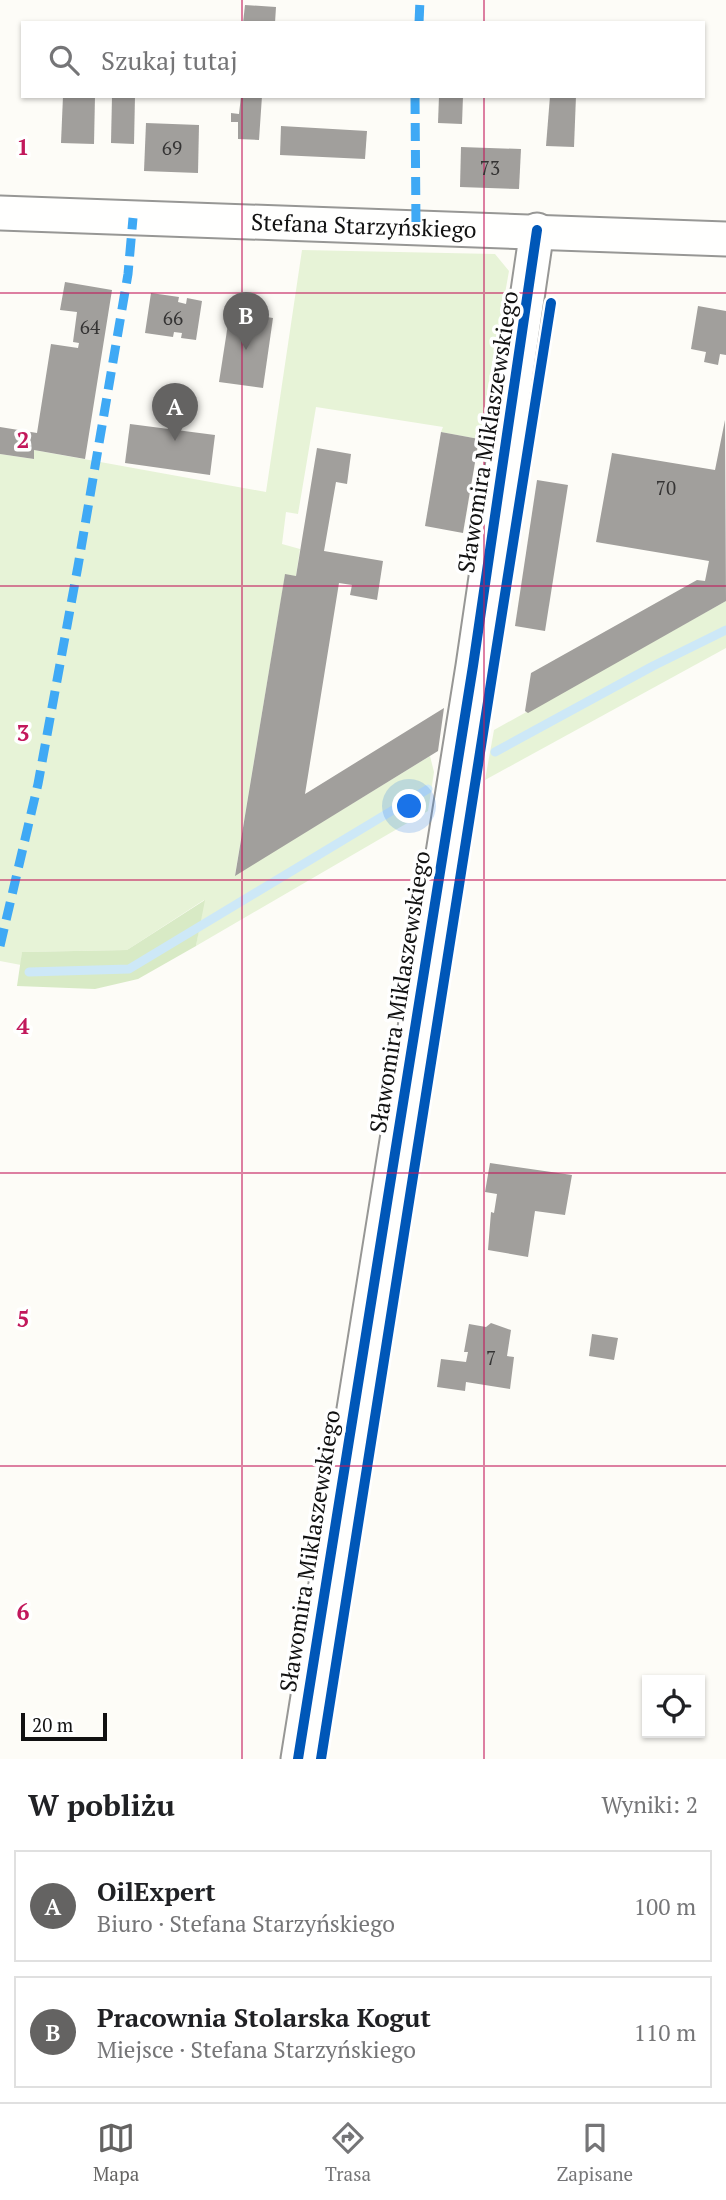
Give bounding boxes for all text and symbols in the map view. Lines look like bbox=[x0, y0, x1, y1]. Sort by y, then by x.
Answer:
search box bbox=[21, 21, 705, 98]
icon: search bbox=[45, 41, 83, 79]
text: Szukaj tutaj bbox=[101, 43, 238, 77]
text: 1 bbox=[17, 131, 30, 162]
house number: 69 bbox=[162, 135, 182, 160]
house number: 73 bbox=[480, 155, 500, 180]
street label: Stefana Starzyńskiego bbox=[250, 206, 477, 245]
street label: Sławomira Miklaszewskiego bbox=[450, 289, 525, 575]
pin: B bbox=[223, 292, 269, 350]
house number: 66 bbox=[163, 305, 183, 330]
house number: 64 bbox=[80, 314, 101, 339]
pin: A bbox=[152, 383, 198, 441]
text: 2 bbox=[17, 424, 30, 455]
house number: 70 bbox=[656, 475, 676, 500]
text: 3 bbox=[17, 717, 30, 748]
your location bbox=[392, 789, 426, 823]
street label: Sławomira Miklaszewskiego bbox=[362, 849, 437, 1135]
text: 4 bbox=[17, 1010, 30, 1041]
text: 5 bbox=[17, 1303, 30, 1334]
house number: 7 bbox=[486, 1345, 496, 1370]
street label: Sławomira Miklaszewskiego bbox=[272, 1408, 347, 1694]
text: 6 bbox=[17, 1596, 30, 1627]
map controls bbox=[642, 1675, 705, 1738]
button: locate bbox=[642, 1675, 705, 1738]
scale bar bbox=[21, 1710, 107, 1742]
text: 20 m bbox=[32, 1712, 73, 1737]
text: W pobliżu bbox=[28, 1785, 175, 1825]
text: Wyniki: 2 bbox=[601, 1789, 698, 1820]
text: OilExpert bbox=[97, 1874, 216, 1908]
text: A bbox=[45, 1891, 61, 1922]
text: 100 m bbox=[634, 1891, 696, 1922]
text: Biuro · Stefana Starzyńskiego bbox=[97, 1908, 395, 1939]
text: Pracownia Stolarska Kogut bbox=[97, 2000, 431, 2034]
text: B bbox=[46, 2017, 60, 2048]
text: 110 m bbox=[634, 2017, 696, 2048]
text: Miejsce · Stefana Starzyńskiego bbox=[97, 2034, 416, 2065]
tab: Mapa bbox=[93, 2119, 139, 2186]
tab: Trasa bbox=[325, 2119, 371, 2186]
tab: Zapisane bbox=[557, 2119, 633, 2186]

